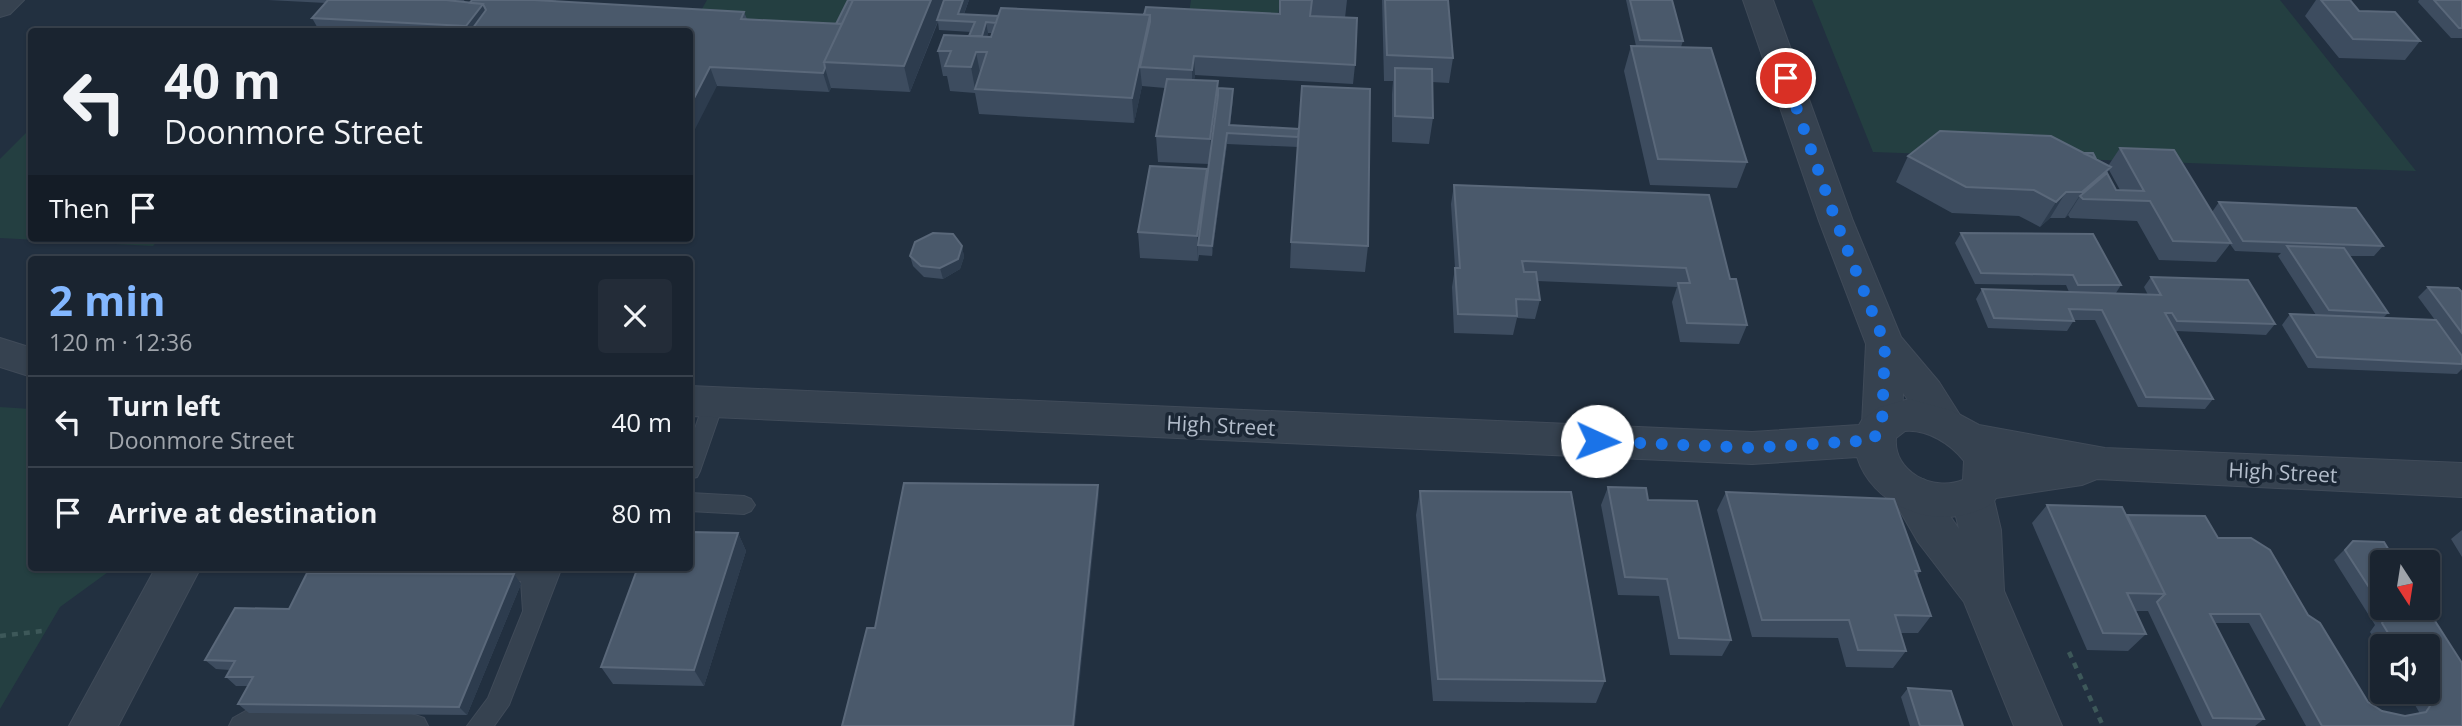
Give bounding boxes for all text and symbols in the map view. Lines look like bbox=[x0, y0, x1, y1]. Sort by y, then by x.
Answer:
text: 40 m bbox=[164, 47, 281, 113]
pin bbox=[1756, 48, 1816, 108]
icon: left bbox=[49, 56, 140, 147]
icon: arrive bbox=[1767, 59, 1805, 97]
text: Doonmore Street bbox=[164, 110, 423, 153]
icon: arrive bbox=[124, 189, 162, 227]
text: Then bbox=[49, 190, 110, 226]
text: 2 min bbox=[49, 271, 166, 328]
button: close bbox=[598, 279, 672, 353]
text: 120 m · 12:36 bbox=[49, 326, 192, 358]
text: Turn left bbox=[108, 388, 220, 424]
icon: left bbox=[49, 403, 87, 441]
text: 40 m bbox=[611, 404, 672, 440]
position arrow bbox=[1560, 404, 1634, 478]
street label: High Street bbox=[1166, 408, 1276, 442]
text: Doonmore Street bbox=[108, 424, 294, 456]
street label: High Street bbox=[2228, 455, 2338, 489]
icon: arrive bbox=[49, 494, 87, 532]
text: Arrive at destination bbox=[108, 495, 377, 531]
text: 80 m bbox=[611, 495, 672, 531]
north arrow bbox=[2370, 550, 2440, 620]
map controls bbox=[2370, 550, 2440, 704]
button: sound bbox=[2370, 634, 2440, 704]

